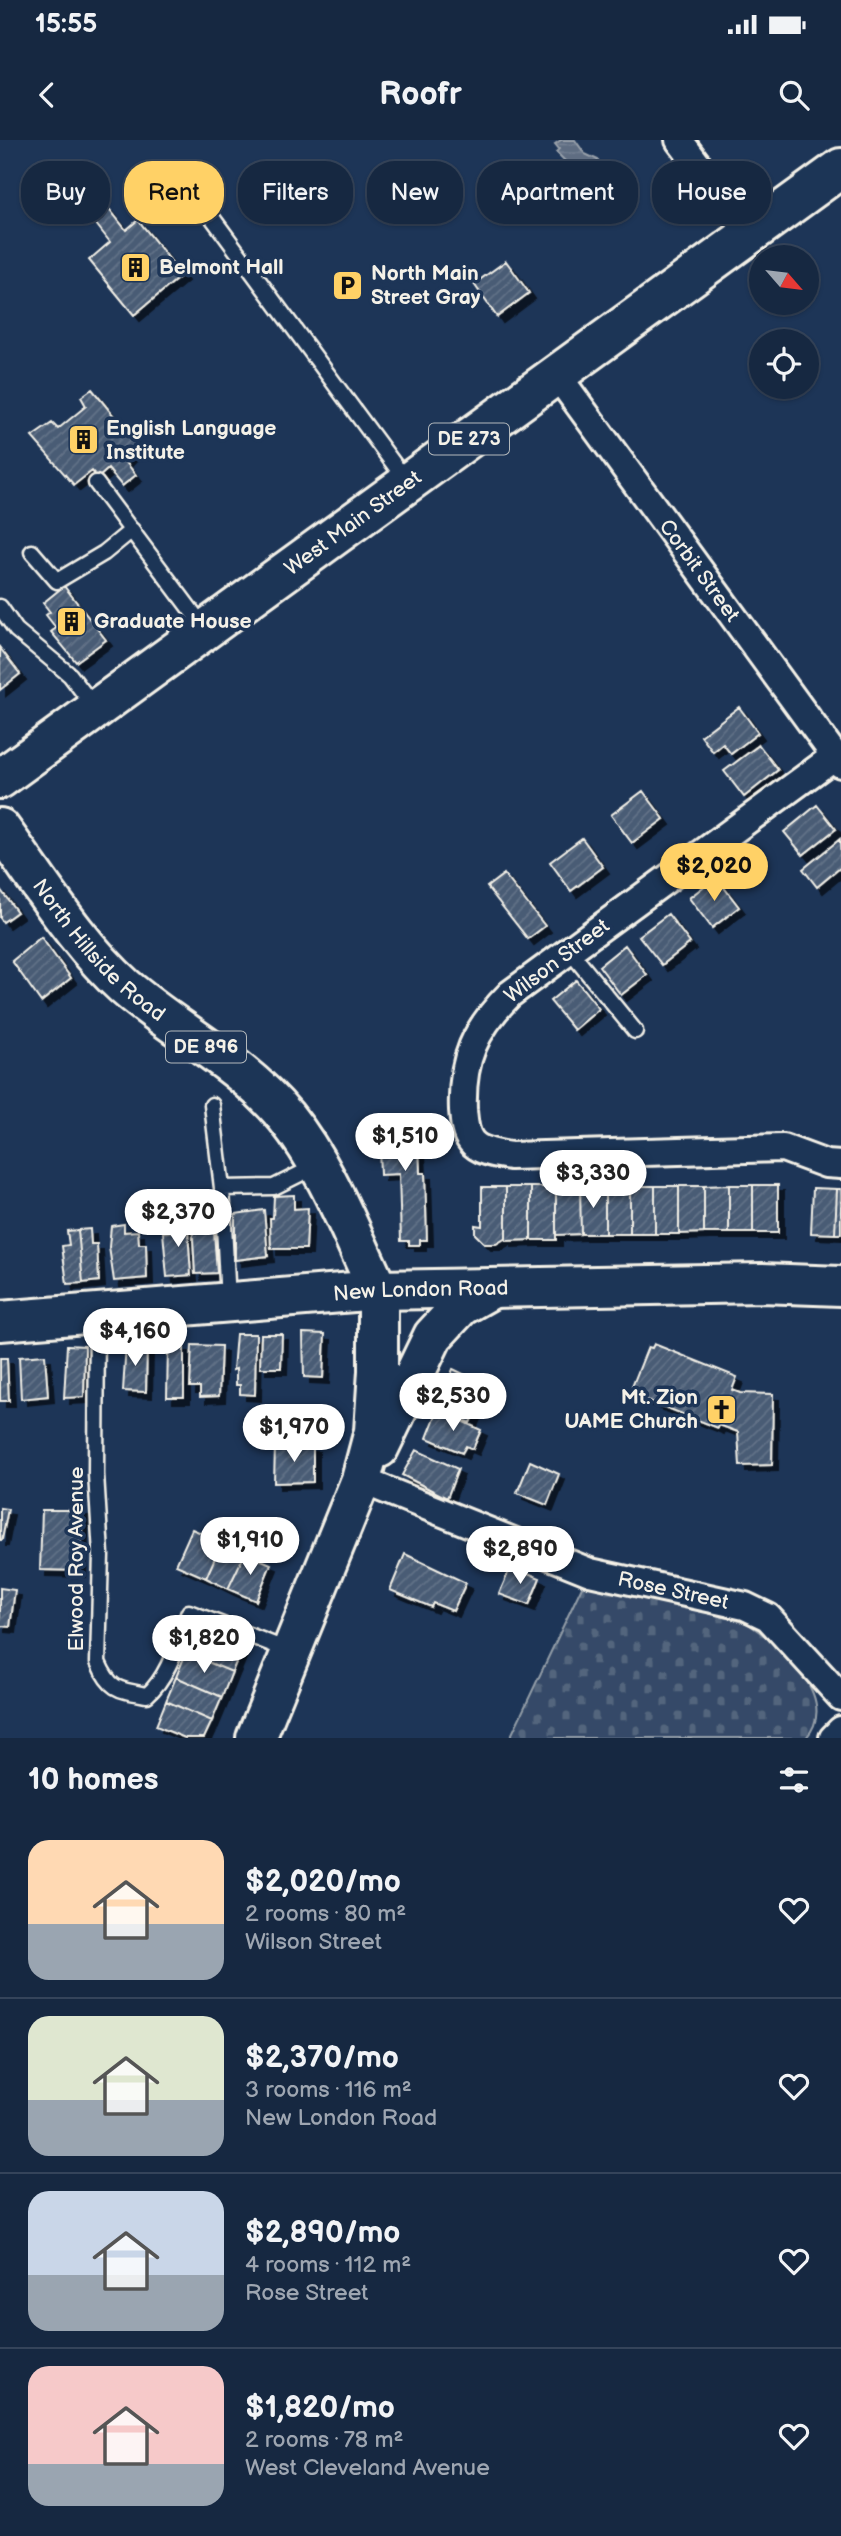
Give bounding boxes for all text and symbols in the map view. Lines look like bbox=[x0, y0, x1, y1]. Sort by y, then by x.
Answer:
text: 15:55 bbox=[35, 9, 97, 40]
text: Roofr bbox=[379, 75, 462, 114]
icon: back bbox=[28, 76, 66, 114]
icon: search bbox=[775, 76, 813, 114]
chip: Buy bbox=[21, 161, 110, 224]
chip: Rent bbox=[124, 161, 224, 224]
chip: Filters bbox=[238, 161, 353, 224]
chip: New bbox=[367, 161, 463, 224]
chip: Apartment bbox=[477, 161, 638, 224]
chip: House bbox=[652, 161, 771, 224]
north arrow bbox=[749, 245, 819, 315]
map controls bbox=[749, 245, 819, 399]
building icon: Belmont Hall bbox=[119, 250, 153, 284]
place label: Belmont Hall bbox=[159, 255, 284, 280]
place label: North Main Street Gray bbox=[371, 261, 481, 310]
parking icon: North Main Street Gray bbox=[331, 268, 365, 302]
button: locate bbox=[749, 329, 819, 399]
place label: English Language Institute bbox=[106, 416, 276, 465]
building icon: English Language Institute bbox=[66, 423, 100, 457]
road number: DE 273 bbox=[429, 424, 509, 454]
street label: West Main Street bbox=[280, 464, 426, 581]
street label: Corbit Street bbox=[654, 514, 746, 627]
building icon: Graduate House bbox=[54, 604, 88, 638]
place label: Graduate House bbox=[94, 609, 252, 634]
pin: $2,020 bbox=[657, 844, 771, 903]
text: $2,020 bbox=[676, 852, 752, 880]
street label: North Hillside Road bbox=[27, 874, 170, 1027]
street label: Wilson Street bbox=[500, 913, 615, 1009]
road number: DE 896 bbox=[166, 1032, 246, 1063]
pin: $1,510 bbox=[348, 1114, 462, 1173]
text: $1,510 bbox=[371, 1122, 439, 1150]
pin: $3,330 bbox=[536, 1150, 650, 1210]
text: $3,330 bbox=[556, 1159, 630, 1187]
pin: $2,370 bbox=[121, 1190, 235, 1249]
text: $2,370 bbox=[141, 1198, 215, 1226]
street label: New London Road bbox=[332, 1275, 509, 1306]
pin: $4,160 bbox=[78, 1308, 192, 1368]
text: $4,160 bbox=[99, 1317, 171, 1345]
pin: $2,530 bbox=[396, 1374, 510, 1433]
text: $2,530 bbox=[415, 1382, 491, 1410]
place label: Mt. Zion UAME Church bbox=[565, 1385, 698, 1434]
church icon: Mt. Zion UAME Church bbox=[704, 1392, 738, 1426]
pin: $1,970 bbox=[237, 1404, 351, 1464]
text: $1,970 bbox=[259, 1413, 329, 1441]
street label: Elwood Roy Avenue bbox=[64, 1467, 89, 1651]
pin: $1,910 bbox=[193, 1518, 307, 1577]
text: $1,910 bbox=[216, 1526, 284, 1554]
pin: $2,890 bbox=[463, 1526, 577, 1586]
text: $2,890 bbox=[482, 1535, 558, 1563]
street label: Rose Street bbox=[616, 1566, 731, 1615]
pin: $1,820 bbox=[147, 1616, 261, 1675]
text: $1,820 bbox=[168, 1624, 240, 1652]
icon: filters bbox=[775, 1761, 813, 1799]
text: 10 homes bbox=[28, 1762, 159, 1798]
text: $2,020/mo bbox=[245, 1864, 401, 1900]
icon: home bbox=[84, 1868, 168, 1952]
icon: heart bbox=[775, 1891, 813, 1929]
text: 2 rooms · 80 m² bbox=[245, 1900, 406, 1928]
text: Wilson Street bbox=[245, 1928, 382, 1956]
text: $2,370/mo bbox=[245, 2040, 399, 2076]
icon: home bbox=[84, 2044, 168, 2128]
icon: heart bbox=[775, 2067, 813, 2105]
text: 3 rooms · 116 m² bbox=[245, 2076, 412, 2104]
text: New London Road bbox=[245, 2104, 437, 2132]
text: $2,890/mo bbox=[245, 2215, 400, 2251]
icon: home bbox=[84, 2219, 168, 2303]
icon: heart bbox=[775, 2242, 813, 2280]
text: 4 rooms · 112 m² bbox=[245, 2251, 411, 2279]
text: Rose Street bbox=[245, 2279, 368, 2307]
text: $1,820/mo bbox=[245, 2390, 395, 2426]
icon: home bbox=[84, 2394, 168, 2478]
icon: heart bbox=[775, 2417, 813, 2455]
text: 2 rooms · 78 m² bbox=[245, 2426, 403, 2454]
text: West Cleveland Avenue bbox=[245, 2454, 490, 2482]

